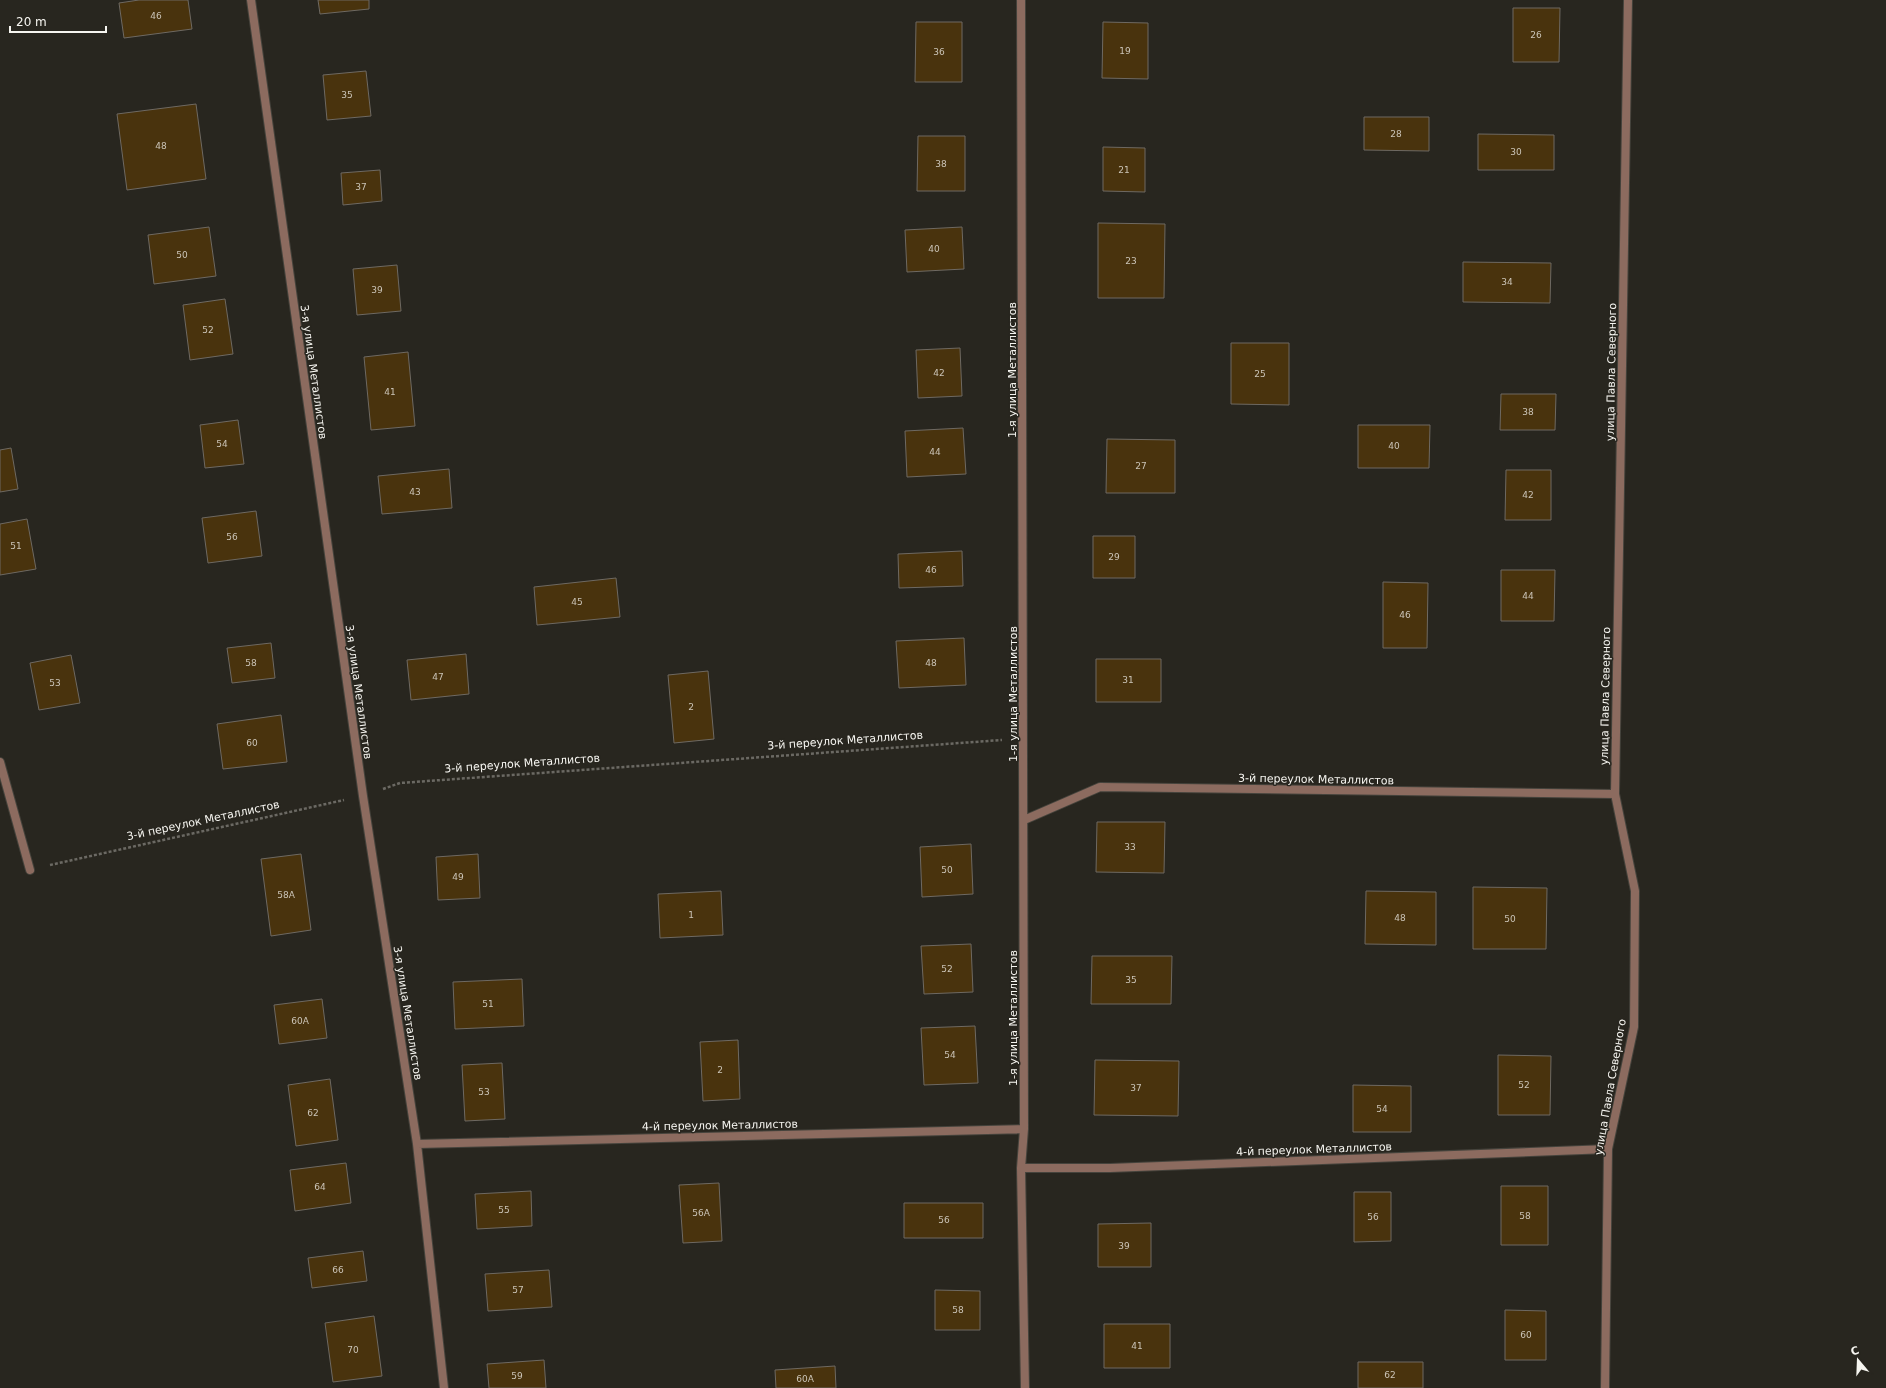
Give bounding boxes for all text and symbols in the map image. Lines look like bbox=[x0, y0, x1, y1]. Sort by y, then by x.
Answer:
scale bar bbox=[10, 8, 106, 34]
house number: 46 bbox=[150, 11, 162, 21]
text: 20 m bbox=[16, 15, 47, 29]
house number: 26 bbox=[1530, 30, 1542, 40]
house number: 19 bbox=[1119, 46, 1131, 56]
house number: 36 bbox=[933, 47, 945, 57]
house number: 35 bbox=[341, 90, 353, 100]
house number: 28 bbox=[1390, 129, 1402, 139]
house number: 48 bbox=[155, 141, 167, 151]
house number: 30 bbox=[1510, 147, 1522, 157]
house number: 38 bbox=[935, 159, 947, 169]
house number: 21 bbox=[1118, 165, 1130, 175]
house number: 37 bbox=[355, 182, 367, 192]
house number: 40 bbox=[928, 244, 940, 254]
house number: 50 bbox=[176, 250, 188, 260]
house number: 23 bbox=[1125, 256, 1137, 266]
house number: 34 bbox=[1501, 277, 1513, 287]
house number: 39 bbox=[371, 285, 383, 295]
street label: 1-я улица Металлистов bbox=[1006, 302, 1019, 438]
street label: улица Павла Северного bbox=[1604, 302, 1619, 441]
street label: 3-я улица Металлистов bbox=[298, 304, 329, 440]
house number: 52 bbox=[202, 325, 214, 335]
house number: 42 bbox=[933, 368, 945, 378]
house number: 25 bbox=[1254, 369, 1266, 379]
house number: 41 bbox=[384, 387, 396, 397]
house number: 38 bbox=[1522, 407, 1534, 417]
house number: 54 bbox=[216, 439, 228, 449]
house number: 40 bbox=[1388, 441, 1400, 451]
house number: 44 bbox=[929, 447, 941, 457]
house number: 27 bbox=[1135, 461, 1147, 471]
house number: 43 bbox=[409, 487, 421, 497]
house number: 42 bbox=[1522, 490, 1534, 500]
house number: 56 bbox=[226, 532, 238, 542]
house number: 51 bbox=[10, 541, 22, 551]
house number: 29 bbox=[1108, 552, 1120, 562]
house number: 46 bbox=[925, 565, 937, 575]
house number: 44 bbox=[1522, 591, 1534, 601]
house number: 45 bbox=[571, 597, 583, 607]
house number: 46 bbox=[1399, 610, 1411, 620]
street label: 3-я улица Металлистов bbox=[343, 624, 374, 760]
street label: 1-я улица Металлистов bbox=[1007, 626, 1020, 762]
street label: улица Павла Северного bbox=[1598, 626, 1613, 765]
house number: 58 bbox=[245, 658, 257, 668]
house number: 48 bbox=[925, 658, 937, 668]
house number: 47 bbox=[432, 672, 444, 682]
house number: 31 bbox=[1122, 675, 1134, 685]
house number: 53 bbox=[49, 678, 61, 688]
house number: 2 bbox=[688, 702, 694, 712]
street label: 3-й переулок Металлистов bbox=[767, 729, 923, 752]
house number: 60 bbox=[246, 738, 258, 748]
street label: 3-й переулок Металлистов bbox=[444, 752, 600, 775]
street label: 3-й переулок Металлистов bbox=[1238, 772, 1394, 787]
street label: 3-й переулок Металлистов bbox=[125, 798, 281, 843]
house number: 33 bbox=[1124, 842, 1136, 852]
house number: 50 bbox=[941, 865, 953, 875]
house number: 49 bbox=[452, 872, 464, 882]
house number: 58А bbox=[277, 890, 296, 900]
house number: 1 bbox=[688, 910, 694, 920]
house number: 48 bbox=[1394, 913, 1406, 923]
house number: 50 bbox=[1504, 914, 1516, 924]
street label: 3-я улица Металлистов bbox=[390, 945, 425, 1081]
street label: 1-я улица Металлистов bbox=[1007, 950, 1020, 1086]
house number: 52 bbox=[941, 964, 953, 974]
house number: 35 bbox=[1125, 975, 1137, 985]
house number: 51 bbox=[482, 999, 494, 1009]
house number: 60А bbox=[291, 1016, 310, 1026]
street label: улица Павла Северного bbox=[1592, 1018, 1629, 1156]
house number: 54 bbox=[944, 1050, 956, 1060]
house number: 2 bbox=[717, 1065, 723, 1075]
house number: 52 bbox=[1518, 1080, 1530, 1090]
house number: 37 bbox=[1130, 1083, 1142, 1093]
house number: 53 bbox=[478, 1087, 490, 1097]
house number: 54 bbox=[1376, 1104, 1388, 1114]
house number: 62 bbox=[307, 1108, 319, 1118]
street label: 4-й переулок Металлистов bbox=[642, 1118, 798, 1133]
street label: 4-й переулок Металлистов bbox=[1236, 1140, 1392, 1159]
house number: 64 bbox=[314, 1182, 326, 1192]
house number: 55 bbox=[498, 1205, 510, 1215]
house number: 56А bbox=[692, 1208, 711, 1218]
house number: 58 bbox=[1519, 1211, 1531, 1221]
house number: 56 bbox=[1367, 1212, 1379, 1222]
house number: 56 bbox=[938, 1215, 950, 1225]
house number: 39 bbox=[1118, 1241, 1130, 1251]
house number: 66 bbox=[332, 1265, 344, 1275]
house number: 57 bbox=[512, 1285, 524, 1295]
house number: 58 bbox=[952, 1305, 964, 1315]
house number: 60 bbox=[1520, 1330, 1532, 1340]
north arrow bbox=[1838, 1340, 1878, 1380]
house number: 41 bbox=[1131, 1341, 1143, 1351]
text: С bbox=[1849, 1344, 1861, 1358]
house number: 70 bbox=[347, 1345, 359, 1355]
house number: 62 bbox=[1384, 1370, 1396, 1380]
house number: 59 bbox=[511, 1371, 523, 1381]
house number: 60А bbox=[796, 1374, 815, 1384]

